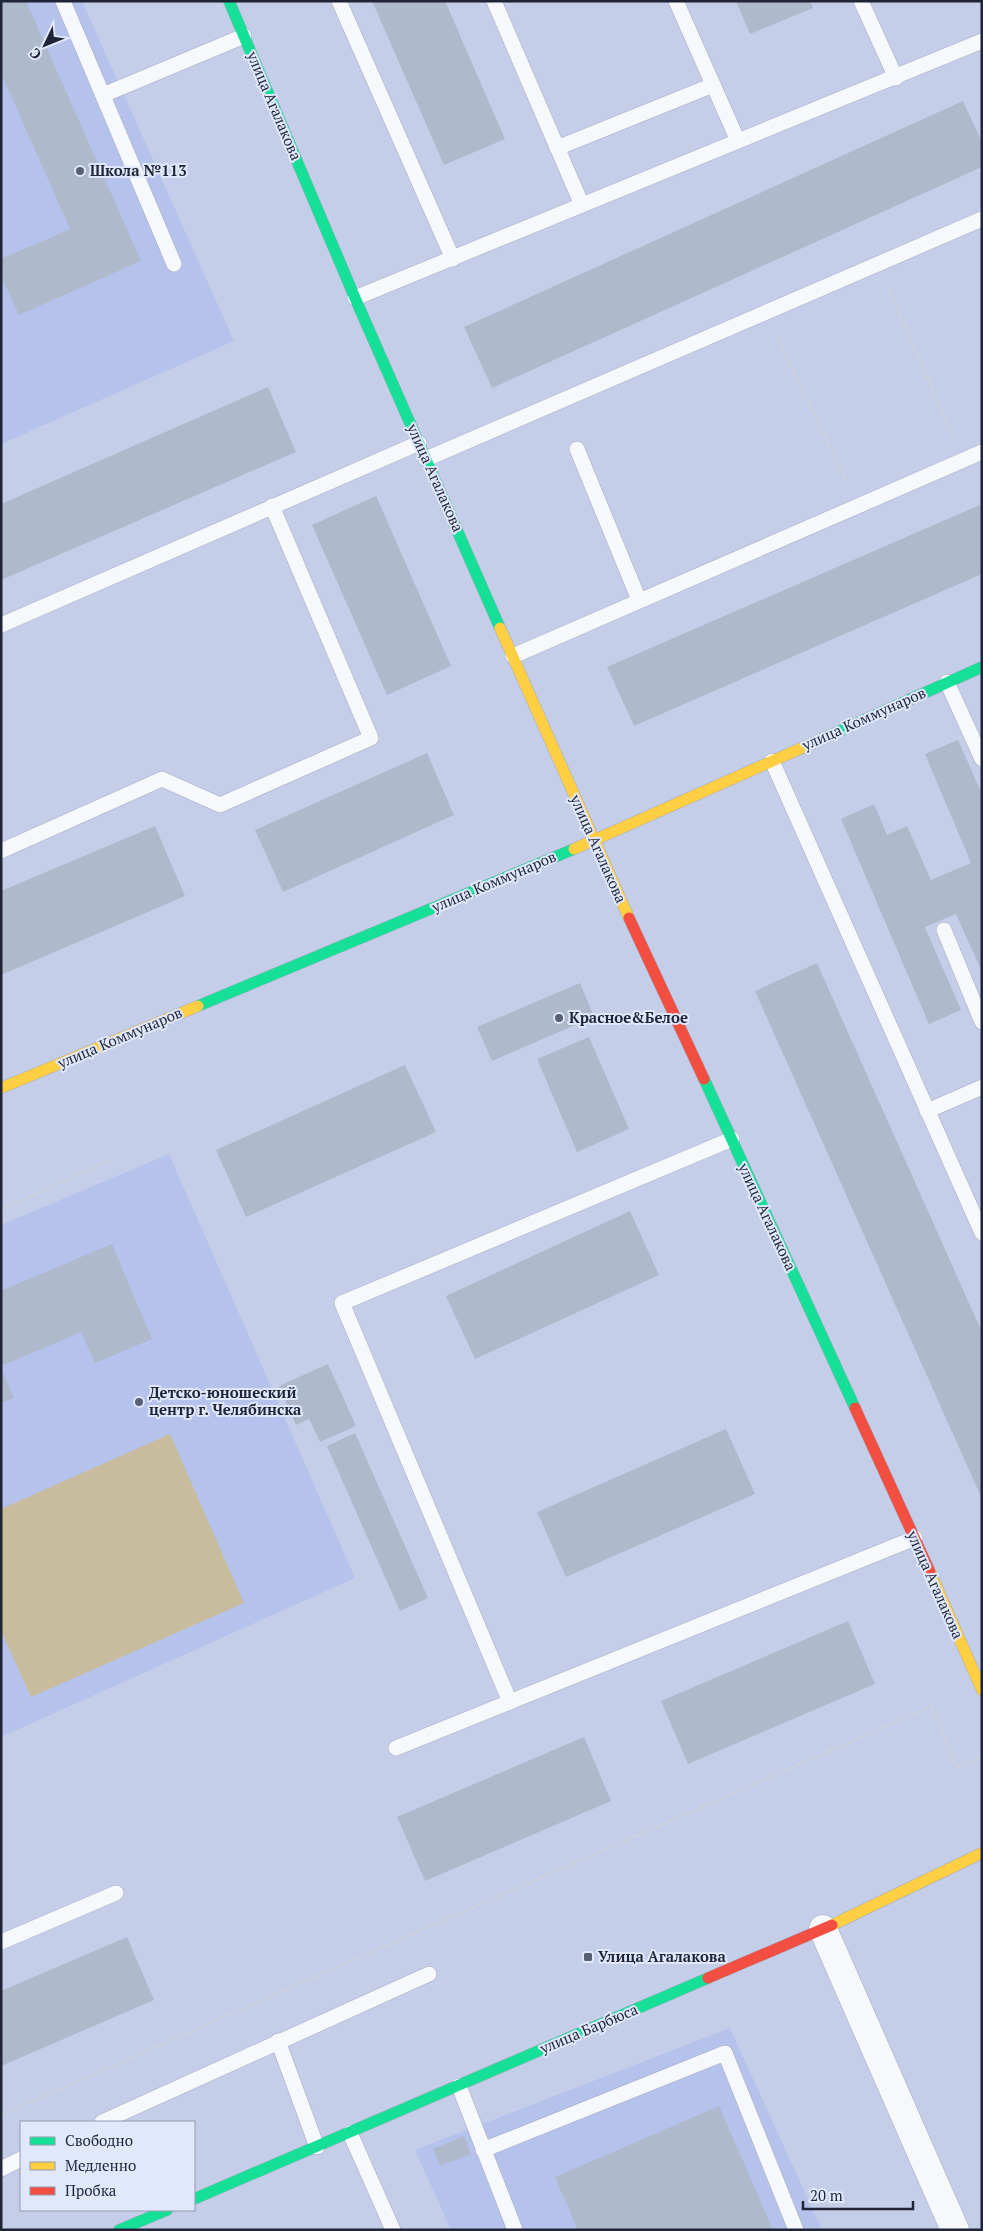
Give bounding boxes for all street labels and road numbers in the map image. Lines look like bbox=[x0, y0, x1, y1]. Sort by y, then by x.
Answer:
street label: улица Агалакова bbox=[243, 47, 307, 163]
street label: улица Агалакова bbox=[403, 419, 469, 535]
street label: улица Коммунаров bbox=[798, 682, 929, 755]
street label: улица Агалакова bbox=[566, 790, 632, 906]
street label: улица Коммунаров bbox=[427, 846, 559, 917]
street label: улица Коммунаров bbox=[53, 1002, 185, 1073]
street label: улица Агалакова bbox=[734, 1159, 802, 1274]
street label: улица Агалакова bbox=[903, 1526, 969, 1642]
street label: улица Барбюса bbox=[536, 1998, 641, 2058]

